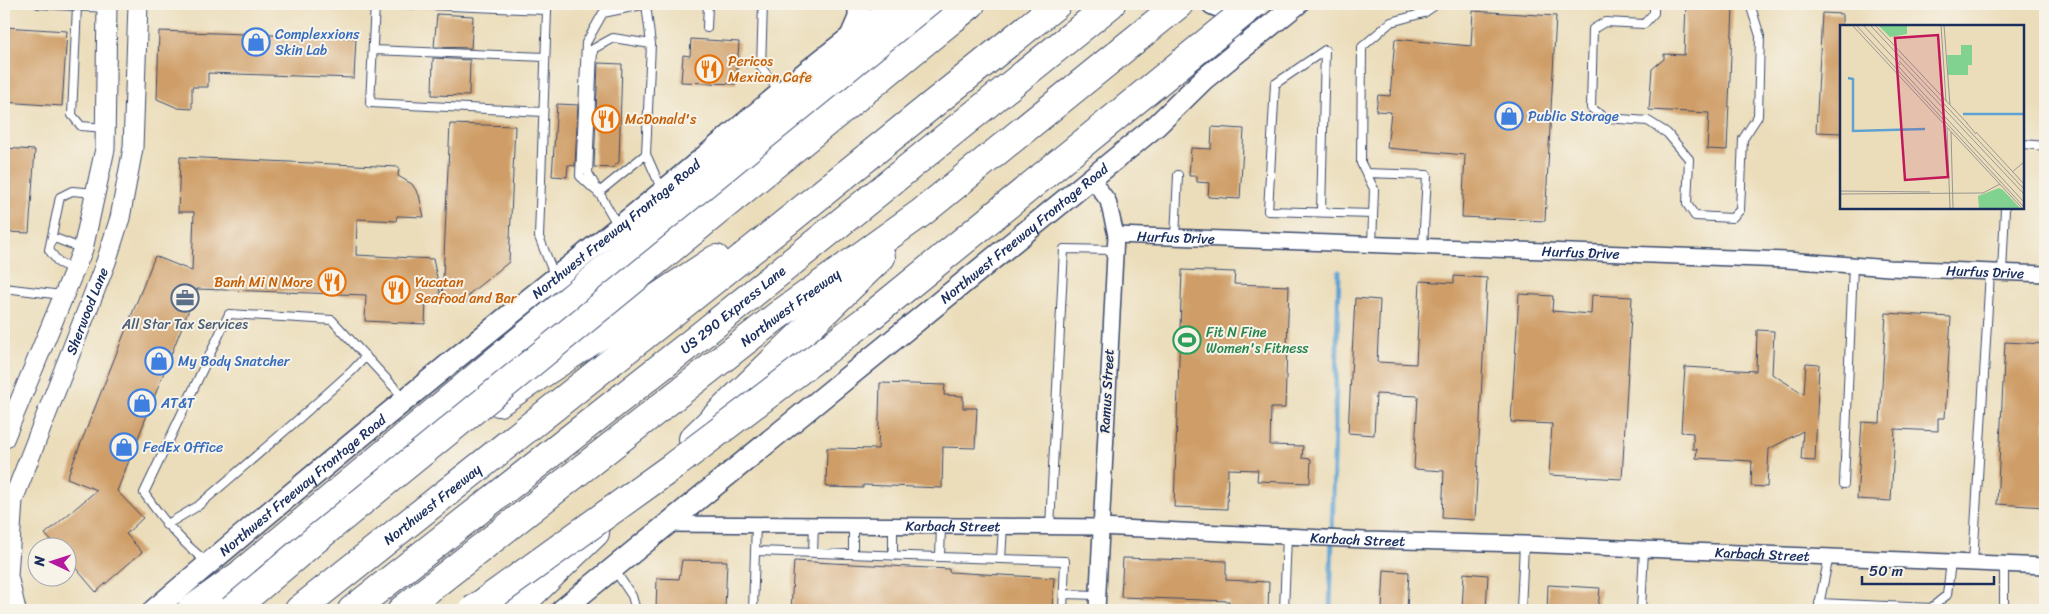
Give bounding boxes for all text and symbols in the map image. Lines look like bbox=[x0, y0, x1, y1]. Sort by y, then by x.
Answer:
place label: Complexxions Skin Lab bbox=[275, 22, 360, 63]
inset map bbox=[1840, 25, 2024, 209]
shop icon: Complexxions Skin Lab bbox=[241, 27, 271, 57]
place label: Pericos Mexican Cafe bbox=[728, 49, 812, 90]
restaurant icon: Pericos Mexican Cafe bbox=[694, 54, 724, 84]
shop icon: Public Storage bbox=[1494, 101, 1524, 131]
restaurant icon: McDonald's bbox=[591, 104, 621, 134]
place label: Public Storage bbox=[1528, 104, 1619, 129]
place label: McDonald's bbox=[625, 107, 697, 132]
street label: Northwest Freeway Frontage Road bbox=[526, 151, 708, 305]
street label: Northwest Freeway Frontage Road bbox=[934, 156, 1115, 310]
street label: Hurfus Drive bbox=[1137, 223, 1215, 251]
street label: Hurfus Drive bbox=[1541, 238, 1620, 266]
street label: Hurfus Drive bbox=[1946, 258, 2025, 286]
street label: US 290 Express Lane bbox=[674, 259, 792, 360]
street label: Northwest Freeway bbox=[734, 261, 846, 353]
street label: Sherwood Lane bbox=[58, 264, 115, 358]
restaurant icon: Banh Mi N More bbox=[317, 267, 347, 297]
place label: Banh Mi N More bbox=[214, 270, 313, 295]
place label: Yucatan Seafood and Bar bbox=[415, 270, 518, 311]
restaurant icon: Yucatan Seafood and Bar bbox=[381, 275, 411, 305]
office icon: All Star Tax Services bbox=[170, 283, 200, 313]
place label: All Star Tax Services bbox=[121, 312, 248, 337]
place label: Fit N Fine Women's Fitness bbox=[1206, 320, 1309, 361]
sports icon: Fit N Fine Women's Fitness bbox=[1172, 325, 1202, 355]
shop icon: My Body Snatcher bbox=[144, 346, 174, 376]
street label: Ramus Street bbox=[1092, 348, 1122, 434]
place label: My Body Snatcher bbox=[178, 349, 291, 374]
shop icon: AT&T bbox=[127, 388, 157, 418]
place label: AT&T bbox=[160, 391, 196, 416]
street label: Northwest Freeway Frontage Road bbox=[213, 407, 393, 563]
shop icon: FedEx Office bbox=[109, 432, 139, 462]
place label: FedEx Office bbox=[143, 435, 223, 460]
street label: Northwest Freeway bbox=[377, 457, 487, 551]
street label: Karbach Street bbox=[905, 513, 1001, 539]
street label: Karbach Street bbox=[1310, 525, 1405, 554]
north arrow bbox=[28, 536, 78, 586]
street label: Karbach Street bbox=[1714, 540, 1810, 569]
scale bar bbox=[1862, 554, 1994, 586]
text: N bbox=[27, 555, 52, 568]
text: 50 m bbox=[1869, 558, 1904, 584]

